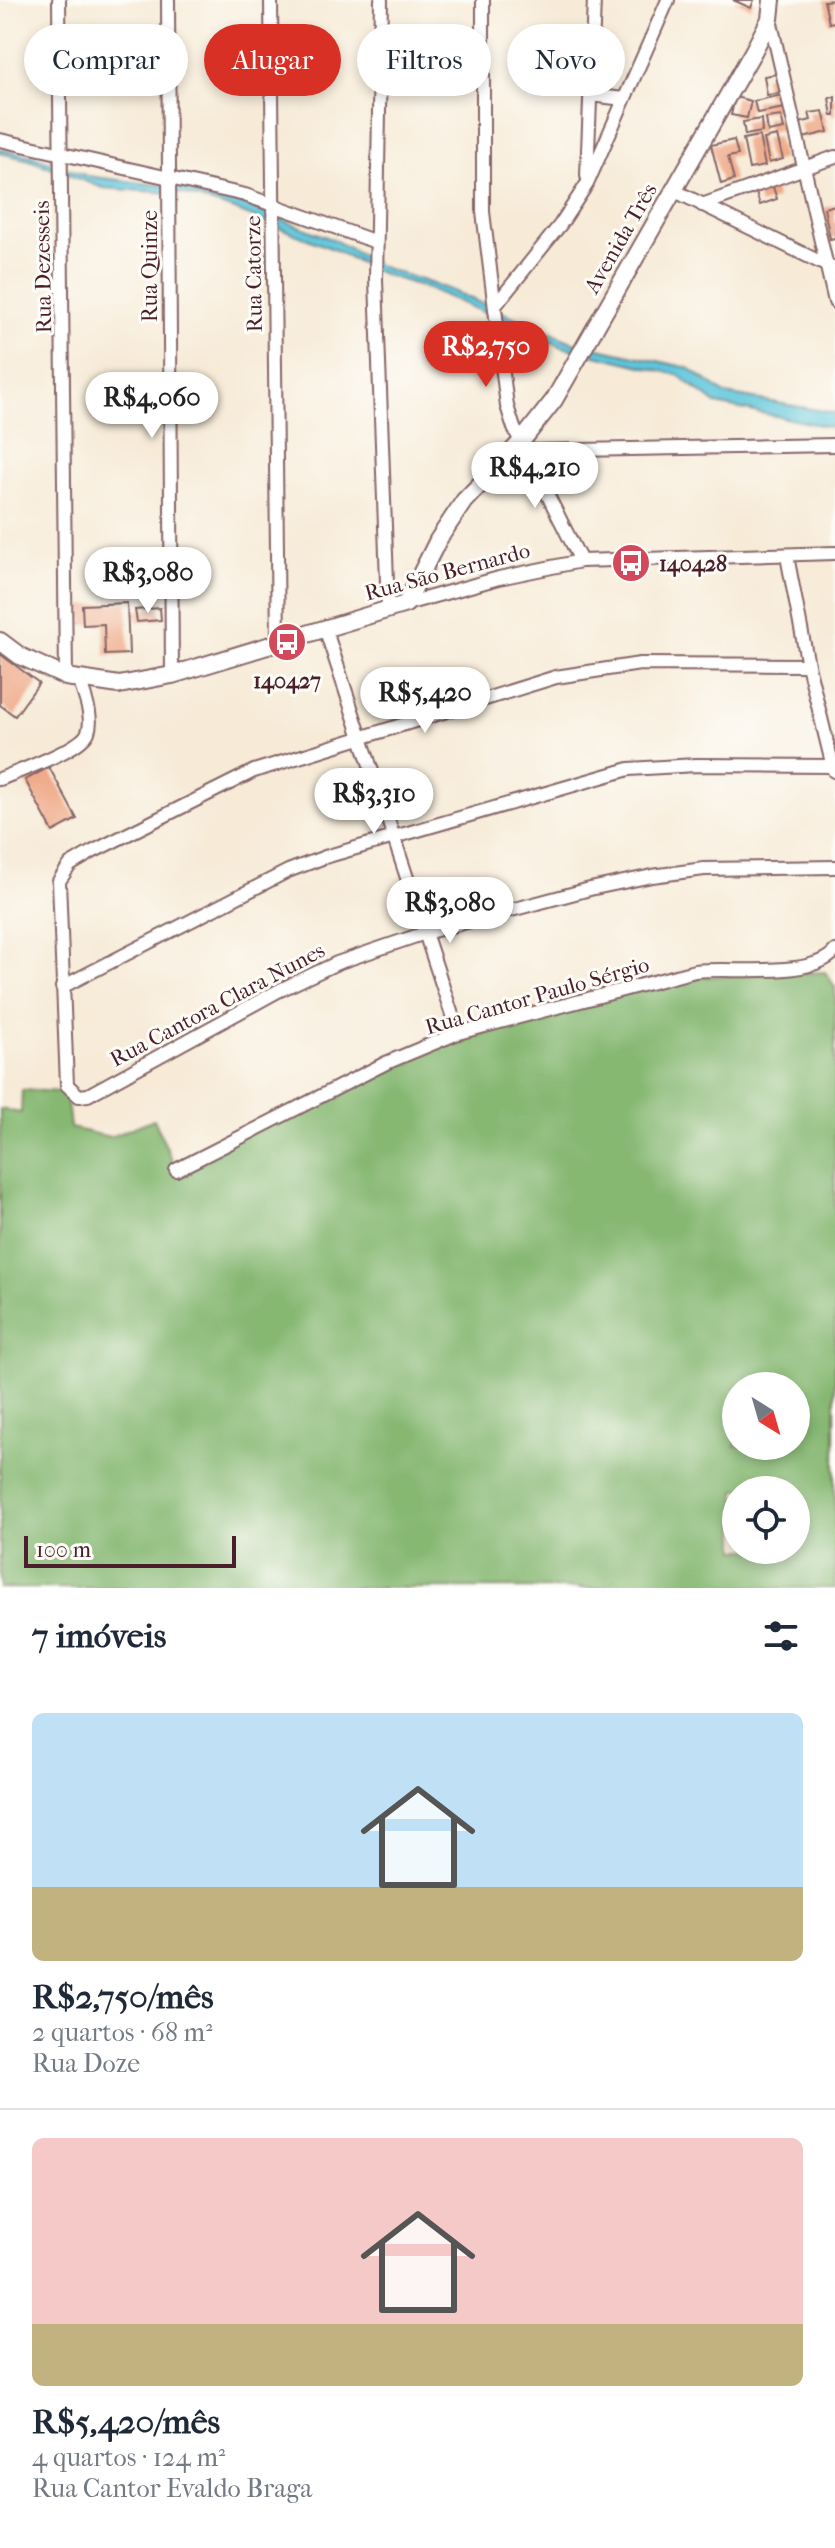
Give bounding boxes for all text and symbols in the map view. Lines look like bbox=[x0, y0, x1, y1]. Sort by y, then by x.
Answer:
chip: Comprar bbox=[24, 24, 188, 96]
chip: Alugar bbox=[204, 24, 341, 96]
chip: Filtros bbox=[357, 24, 491, 96]
chip: Novo bbox=[507, 24, 625, 96]
street label: Avenida Três bbox=[578, 179, 663, 299]
street label: Rua Dezesseis bbox=[29, 200, 57, 334]
street label: Rua Quinze bbox=[137, 210, 163, 322]
street label: Rua Catorze bbox=[240, 215, 268, 333]
pin: R$2,750 bbox=[412, 321, 560, 389]
text: R$2,750 bbox=[442, 331, 530, 362]
pin: R$4,060 bbox=[78, 372, 226, 440]
text: R$4,060 bbox=[103, 382, 201, 413]
pin: R$4,210 bbox=[461, 442, 609, 510]
text: R$4,210 bbox=[489, 452, 581, 483]
street label: Rua São Bernardo bbox=[362, 537, 533, 607]
bus stop icon: 140428 bbox=[610, 542, 652, 584]
pin: R$3,080 bbox=[74, 547, 222, 615]
place label: 140428 bbox=[659, 551, 727, 577]
text: R$3,080 bbox=[103, 557, 193, 588]
bus stop icon: 140427 bbox=[266, 621, 308, 663]
pin: R$5,420 bbox=[351, 667, 499, 735]
place label: 140427 bbox=[253, 668, 321, 694]
text: R$5,420 bbox=[378, 677, 472, 708]
pin: R$3,310 bbox=[300, 768, 448, 836]
text: R$3,310 bbox=[332, 778, 416, 809]
pin: R$3,080 bbox=[376, 877, 524, 945]
text: R$3,080 bbox=[405, 887, 495, 918]
street label: Rua Cantora Clara Nunes bbox=[106, 937, 329, 1073]
street label: Rua Cantor Paulo Sérgio bbox=[422, 952, 652, 1040]
north arrow bbox=[722, 1372, 810, 1460]
map controls bbox=[722, 1372, 810, 1564]
button: locate bbox=[722, 1476, 810, 1564]
scale bar bbox=[24, 1532, 236, 1568]
text: 100 m bbox=[36, 1537, 91, 1563]
icon: filters bbox=[759, 1614, 803, 1658]
text: 7 imóveis bbox=[32, 1616, 166, 1656]
icon: home bbox=[346, 1765, 490, 1909]
text: R$2,750/mês bbox=[32, 1977, 214, 2017]
text: 2 quartos · 68 m² bbox=[32, 2017, 213, 2048]
text: Rua Doze bbox=[32, 2048, 140, 2079]
icon: home bbox=[346, 2190, 490, 2334]
text: R$5,420/mês bbox=[32, 2402, 220, 2442]
text: 4 quartos · 124 m² bbox=[32, 2442, 225, 2473]
text: Rua Cantor Evaldo Braga bbox=[32, 2473, 312, 2504]

